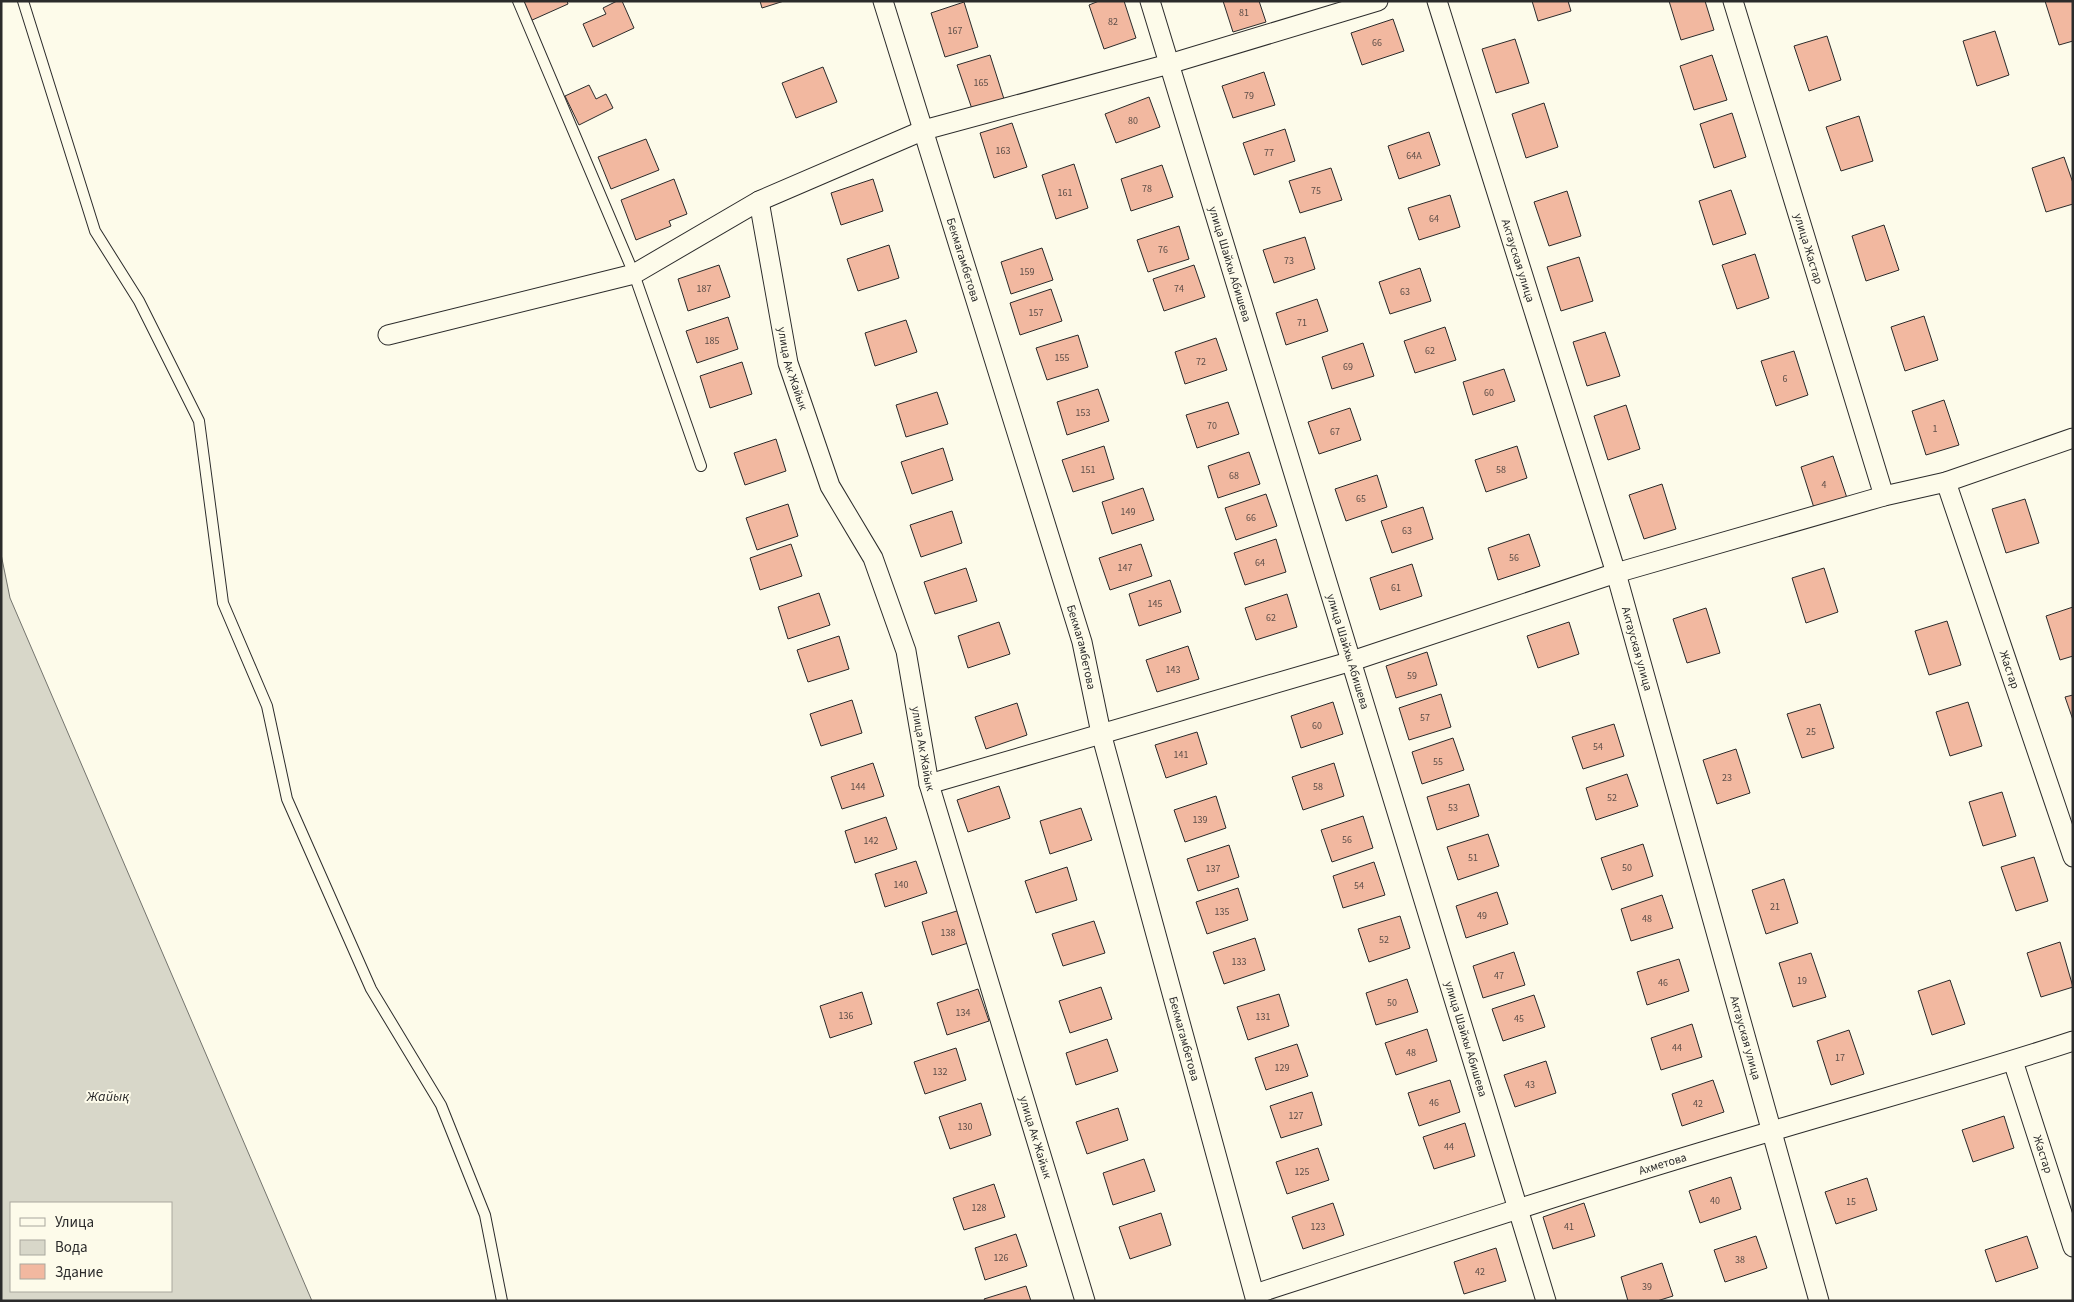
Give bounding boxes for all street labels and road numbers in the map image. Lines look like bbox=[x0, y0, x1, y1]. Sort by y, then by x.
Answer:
street label: улица Шайхы Абишева bbox=[1204, 204, 1255, 324]
street label: улица Жастар bbox=[1789, 211, 1827, 287]
street label: Бекмагамбетова bbox=[942, 216, 984, 304]
street label: Актауская улица bbox=[1497, 217, 1539, 305]
street label: улица Ак Жайык bbox=[773, 326, 812, 413]
street label: улица Шайхы Абишева bbox=[1322, 592, 1373, 712]
street label: Бекмагамбетова bbox=[1062, 603, 1100, 691]
street label: Актауская улица bbox=[1617, 605, 1656, 693]
street label: Жастар bbox=[1995, 648, 2024, 691]
street label: улица Ак Жайык bbox=[907, 705, 939, 793]
street label: улица Шайхы Абишева bbox=[1440, 979, 1491, 1099]
street label: Актауская улица bbox=[1725, 994, 1765, 1082]
street label: Бекмагамбетова bbox=[1164, 995, 1204, 1083]
street label: улица Ак Жайык bbox=[1015, 1094, 1056, 1181]
street label: Жастар bbox=[2028, 1133, 2057, 1176]
street label: Ахметова bbox=[1637, 1149, 1689, 1180]

